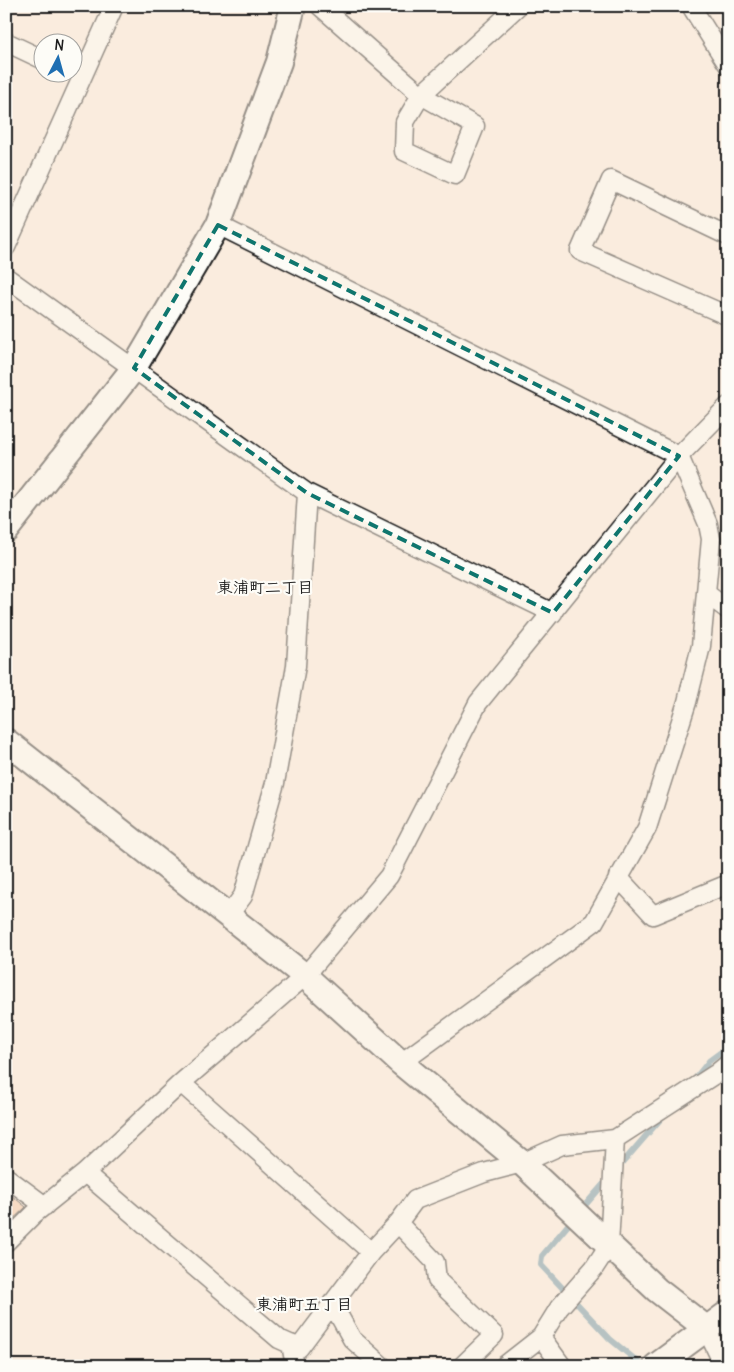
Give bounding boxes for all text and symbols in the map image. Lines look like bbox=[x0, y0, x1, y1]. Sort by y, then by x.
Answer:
north arrow bbox=[32, 32, 82, 82]
text: N bbox=[54, 36, 65, 55]
district label: 東浦町二丁目 bbox=[217, 577, 313, 597]
district label: 東浦町五丁目 bbox=[256, 1294, 352, 1314]

